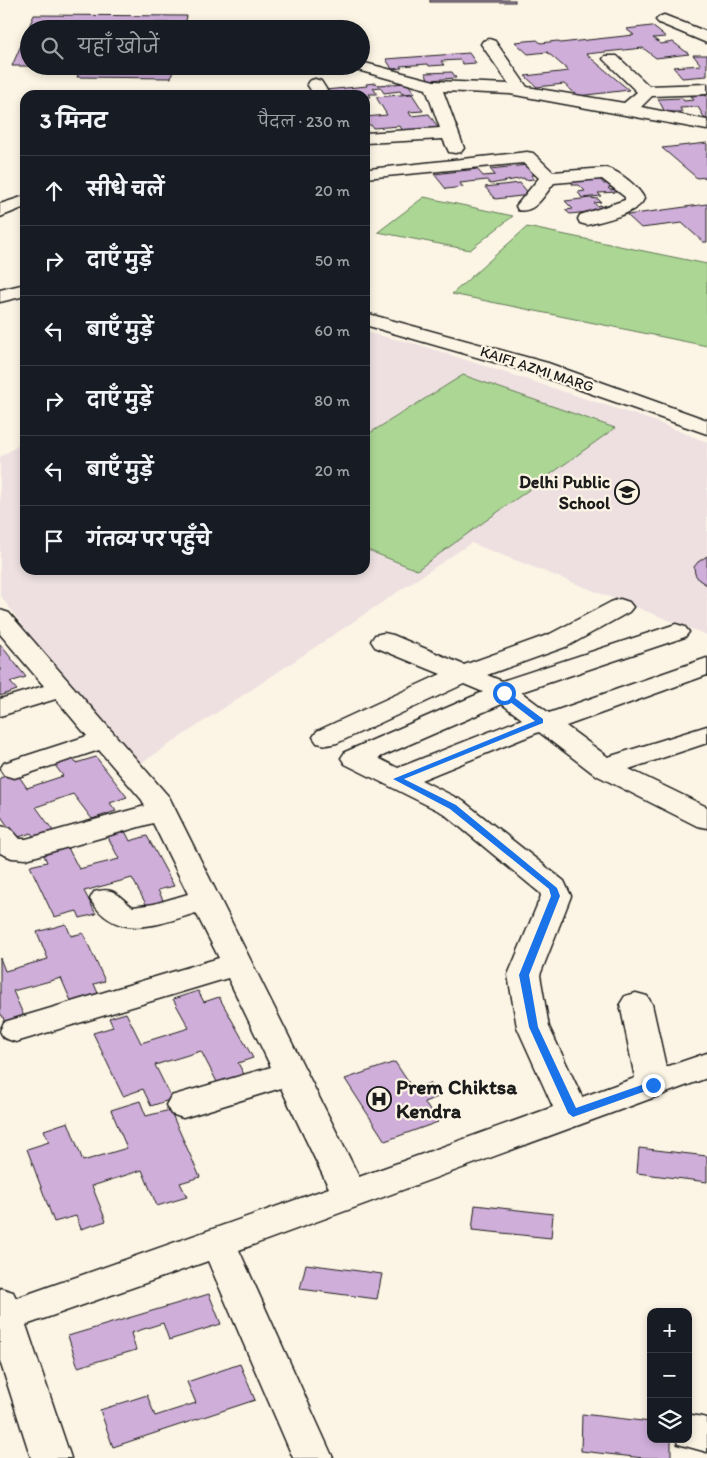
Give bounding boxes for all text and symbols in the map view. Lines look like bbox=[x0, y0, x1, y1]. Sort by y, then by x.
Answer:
search box bbox=[20, 20, 370, 75]
icon: search bbox=[38, 34, 66, 62]
text: यहाँ खोजें bbox=[78, 35, 159, 58]
text: 3 मिनट bbox=[40, 108, 107, 133]
text: पैदल · 230 m bbox=[258, 112, 350, 131]
icon: ahead bbox=[40, 177, 68, 205]
text: सीधे चलें bbox=[87, 178, 164, 201]
text: 20 m bbox=[315, 181, 350, 200]
icon: right bbox=[40, 247, 68, 275]
text: दाएँ मुड़ें bbox=[87, 248, 153, 271]
text: 50 m bbox=[315, 251, 350, 270]
icon: left bbox=[40, 317, 68, 345]
text: बाएँ मुड़ें bbox=[87, 318, 153, 341]
text: 60 m bbox=[315, 321, 350, 340]
street label: KAIFI AZMI MARG bbox=[478, 342, 596, 396]
icon: right bbox=[40, 387, 68, 415]
text: दाएँ मुड़ें bbox=[87, 388, 153, 411]
text: 80 m bbox=[314, 391, 350, 410]
icon: left bbox=[40, 457, 68, 485]
text: बाएँ मुड़ें bbox=[87, 458, 153, 481]
text: 20 m bbox=[315, 461, 350, 480]
place label: Delhi Public School bbox=[519, 471, 611, 514]
school or university icon: Delhi Public School bbox=[614, 479, 640, 505]
icon: arrive bbox=[40, 527, 68, 555]
text: गंतव्य पर पहुँचे bbox=[87, 528, 211, 551]
route start bbox=[493, 682, 516, 705]
place label: Prem Chiktsa Kendra bbox=[396, 1074, 518, 1123]
route end bbox=[642, 1074, 665, 1097]
hospital icon: Prem Chiktsa Kendra bbox=[366, 1086, 392, 1112]
map controls bbox=[647, 1308, 692, 1443]
button: + bbox=[647, 1308, 692, 1353]
button: − bbox=[647, 1353, 692, 1398]
button: layers bbox=[647, 1398, 692, 1443]

